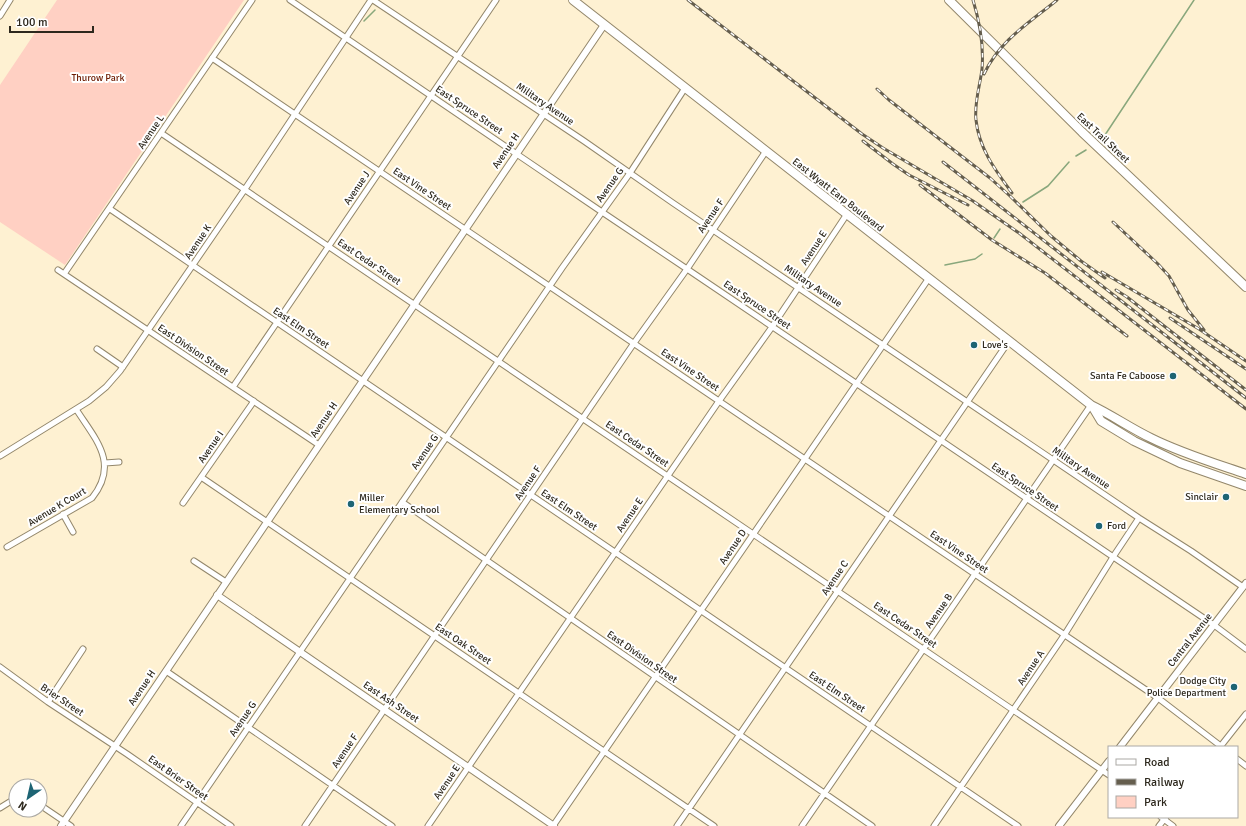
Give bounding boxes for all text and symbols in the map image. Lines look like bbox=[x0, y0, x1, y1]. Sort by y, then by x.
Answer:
scale bar bbox=[10, 8, 93, 34]
text: 100 m bbox=[16, 15, 48, 30]
park label: Thurow Park bbox=[71, 72, 125, 84]
street label: Military Avenue bbox=[514, 80, 576, 128]
street label: East Spruce Street bbox=[433, 83, 505, 137]
street label: East Trail Street bbox=[1074, 110, 1132, 166]
street label: Avenue L bbox=[135, 113, 167, 151]
street label: Avenue H bbox=[490, 131, 522, 171]
street label: East Wyatt Earp Boulevard bbox=[790, 156, 886, 234]
street label: East Vine Street bbox=[390, 165, 454, 213]
street label: Avenue G bbox=[594, 165, 626, 205]
street label: Avenue J bbox=[341, 169, 373, 207]
street label: Avenue F bbox=[695, 197, 727, 235]
street label: Avenue K bbox=[182, 222, 214, 262]
street label: Avenue E bbox=[798, 228, 830, 268]
street label: East Cedar Street bbox=[335, 236, 403, 288]
street label: Military Avenue bbox=[782, 262, 844, 310]
street label: East Spruce Street bbox=[721, 278, 793, 332]
street label: East Elm Street bbox=[270, 305, 332, 352]
street label: East Division Street bbox=[155, 322, 231, 378]
place label: Love's bbox=[982, 339, 1009, 351]
marker: Love's bbox=[969, 340, 979, 350]
street label: East Vine Street bbox=[658, 346, 722, 394]
place label: Santa Fe Caboose bbox=[1090, 370, 1165, 382]
marker: Santa Fe Caboose bbox=[1168, 371, 1178, 381]
street label: Avenue H bbox=[308, 400, 340, 440]
street label: East Cedar Street bbox=[603, 418, 671, 470]
street label: Avenue I bbox=[196, 429, 226, 465]
street label: Avenue G bbox=[409, 432, 441, 472]
street label: Military Avenue bbox=[1050, 444, 1112, 492]
street label: East Spruce Street bbox=[989, 460, 1061, 514]
street label: Avenue F bbox=[512, 464, 544, 502]
street label: Avenue K Court bbox=[26, 485, 89, 529]
street label: East Elm Street bbox=[538, 487, 600, 534]
place label: Sinclair bbox=[1185, 491, 1218, 503]
place label: Miller Elementary School bbox=[359, 492, 439, 516]
marker: Sinclair bbox=[1221, 492, 1231, 502]
street label: Avenue E bbox=[614, 495, 646, 535]
marker: Miller Elementary School bbox=[346, 499, 356, 509]
place label: Ford bbox=[1107, 520, 1126, 532]
marker: Ford bbox=[1094, 521, 1104, 531]
street label: Avenue D bbox=[717, 527, 749, 567]
street label: East Vine Street bbox=[927, 528, 991, 576]
street label: Avenue C bbox=[819, 558, 851, 598]
street label: Avenue B bbox=[923, 591, 955, 631]
street label: East Cedar Street bbox=[871, 599, 939, 651]
street label: Central Avenue bbox=[1165, 611, 1215, 669]
street label: East Oak Street bbox=[432, 621, 494, 668]
street label: East Division Street bbox=[605, 628, 680, 686]
street label: Avenue A bbox=[1015, 648, 1047, 688]
street label: Avenue H bbox=[126, 668, 158, 708]
street label: East Elm Street bbox=[806, 669, 868, 716]
place label: Dodge City Police Department bbox=[1147, 675, 1226, 699]
street label: East Ash Street bbox=[361, 679, 422, 725]
street label: Brier Street bbox=[38, 681, 86, 719]
marker: Dodge City Police Department bbox=[1229, 682, 1239, 692]
street label: Avenue G bbox=[227, 699, 259, 739]
street label: Avenue F bbox=[329, 732, 361, 770]
legend bbox=[1108, 746, 1238, 818]
street label: East Brier Street bbox=[146, 753, 211, 803]
text: Road bbox=[1144, 755, 1170, 770]
street label: Avenue E bbox=[431, 762, 463, 802]
text: Railway bbox=[1144, 775, 1184, 790]
north arrow bbox=[8, 778, 48, 818]
text: Park bbox=[1144, 795, 1167, 810]
text: N bbox=[16, 798, 29, 813]

